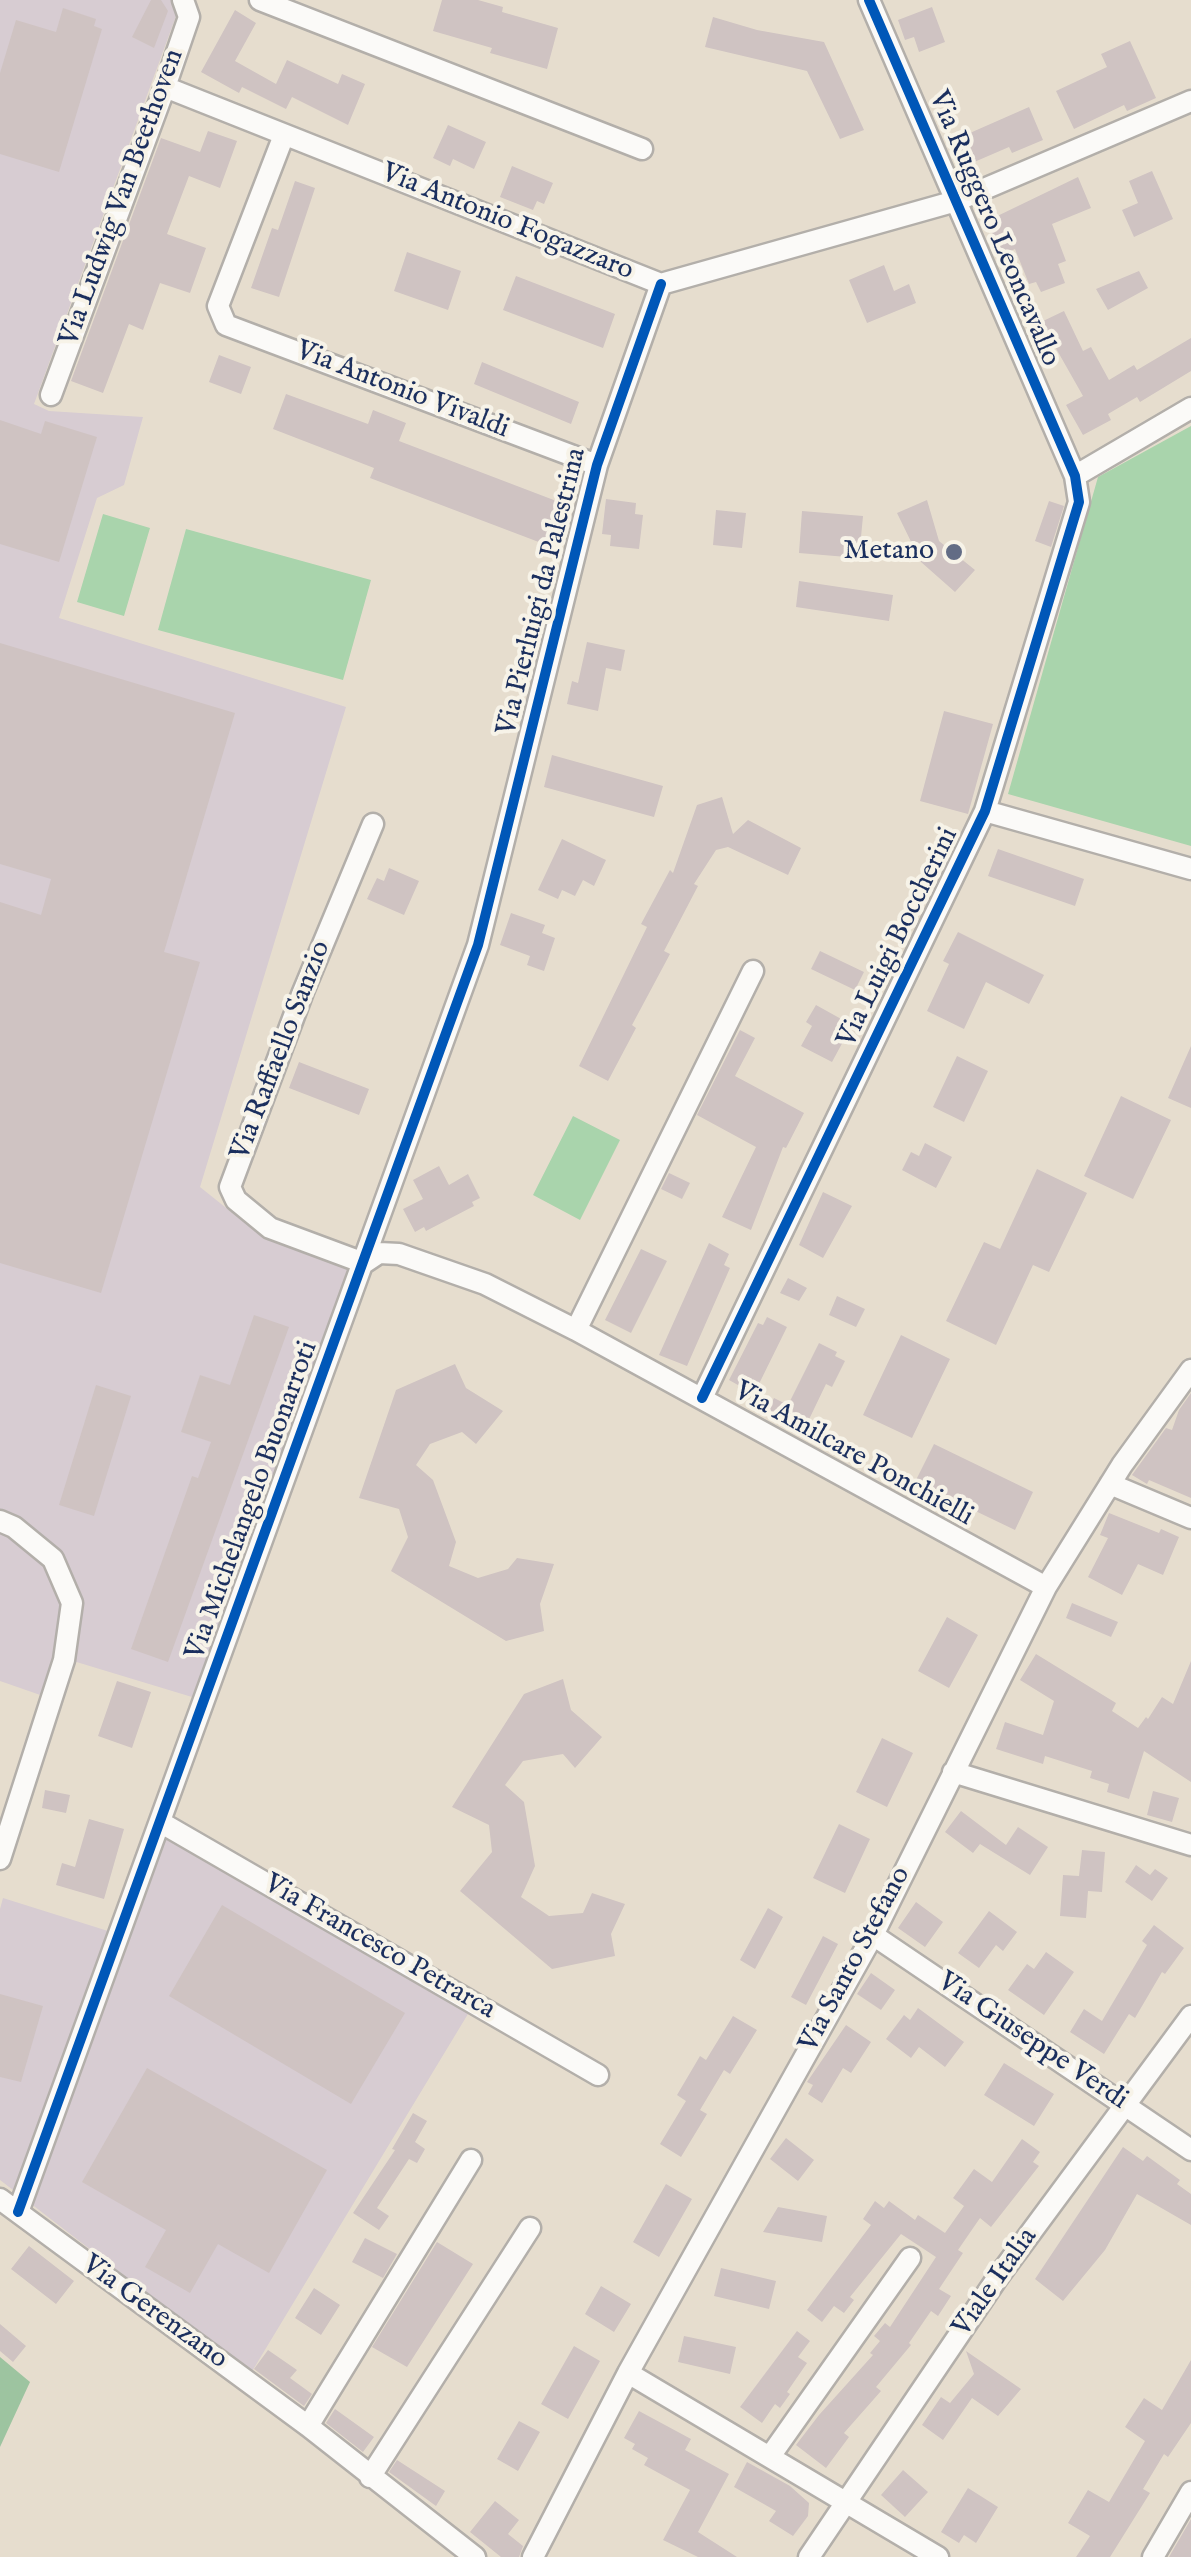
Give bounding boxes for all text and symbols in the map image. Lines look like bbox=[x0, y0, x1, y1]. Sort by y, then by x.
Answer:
street label: Via Ludwig Van Beethoven bbox=[54, 45, 192, 351]
street label: Via Ruggero Leoncavallo bbox=[920, 86, 1066, 372]
street label: Via Antonio Fogazzaro bbox=[376, 157, 638, 289]
street label: Via Antonio Vivaldi bbox=[291, 335, 513, 447]
street label: Via Pierluigi da Palestrina bbox=[491, 445, 595, 739]
place label: Metano bbox=[843, 535, 934, 569]
marker: Metano bbox=[943, 541, 965, 563]
street label: Via Luigi Boccherini bbox=[831, 823, 967, 1053]
street label: Via Raffaello Sanzio bbox=[225, 937, 339, 1165]
street label: Via Michelangelo Buonarroti bbox=[180, 1337, 326, 1665]
street label: Via Amilcare Ponchielli bbox=[727, 1375, 979, 1535]
street label: Via Santo Stefano bbox=[793, 1862, 919, 2058]
street label: Via Francesco Petrarca bbox=[257, 1868, 501, 2028]
street label: Via Giuseppe Verdi bbox=[930, 1966, 1134, 2118]
street label: Viale Italia bbox=[946, 2222, 1046, 2344]
street label: Via Gerenzano bbox=[74, 2249, 234, 2377]

